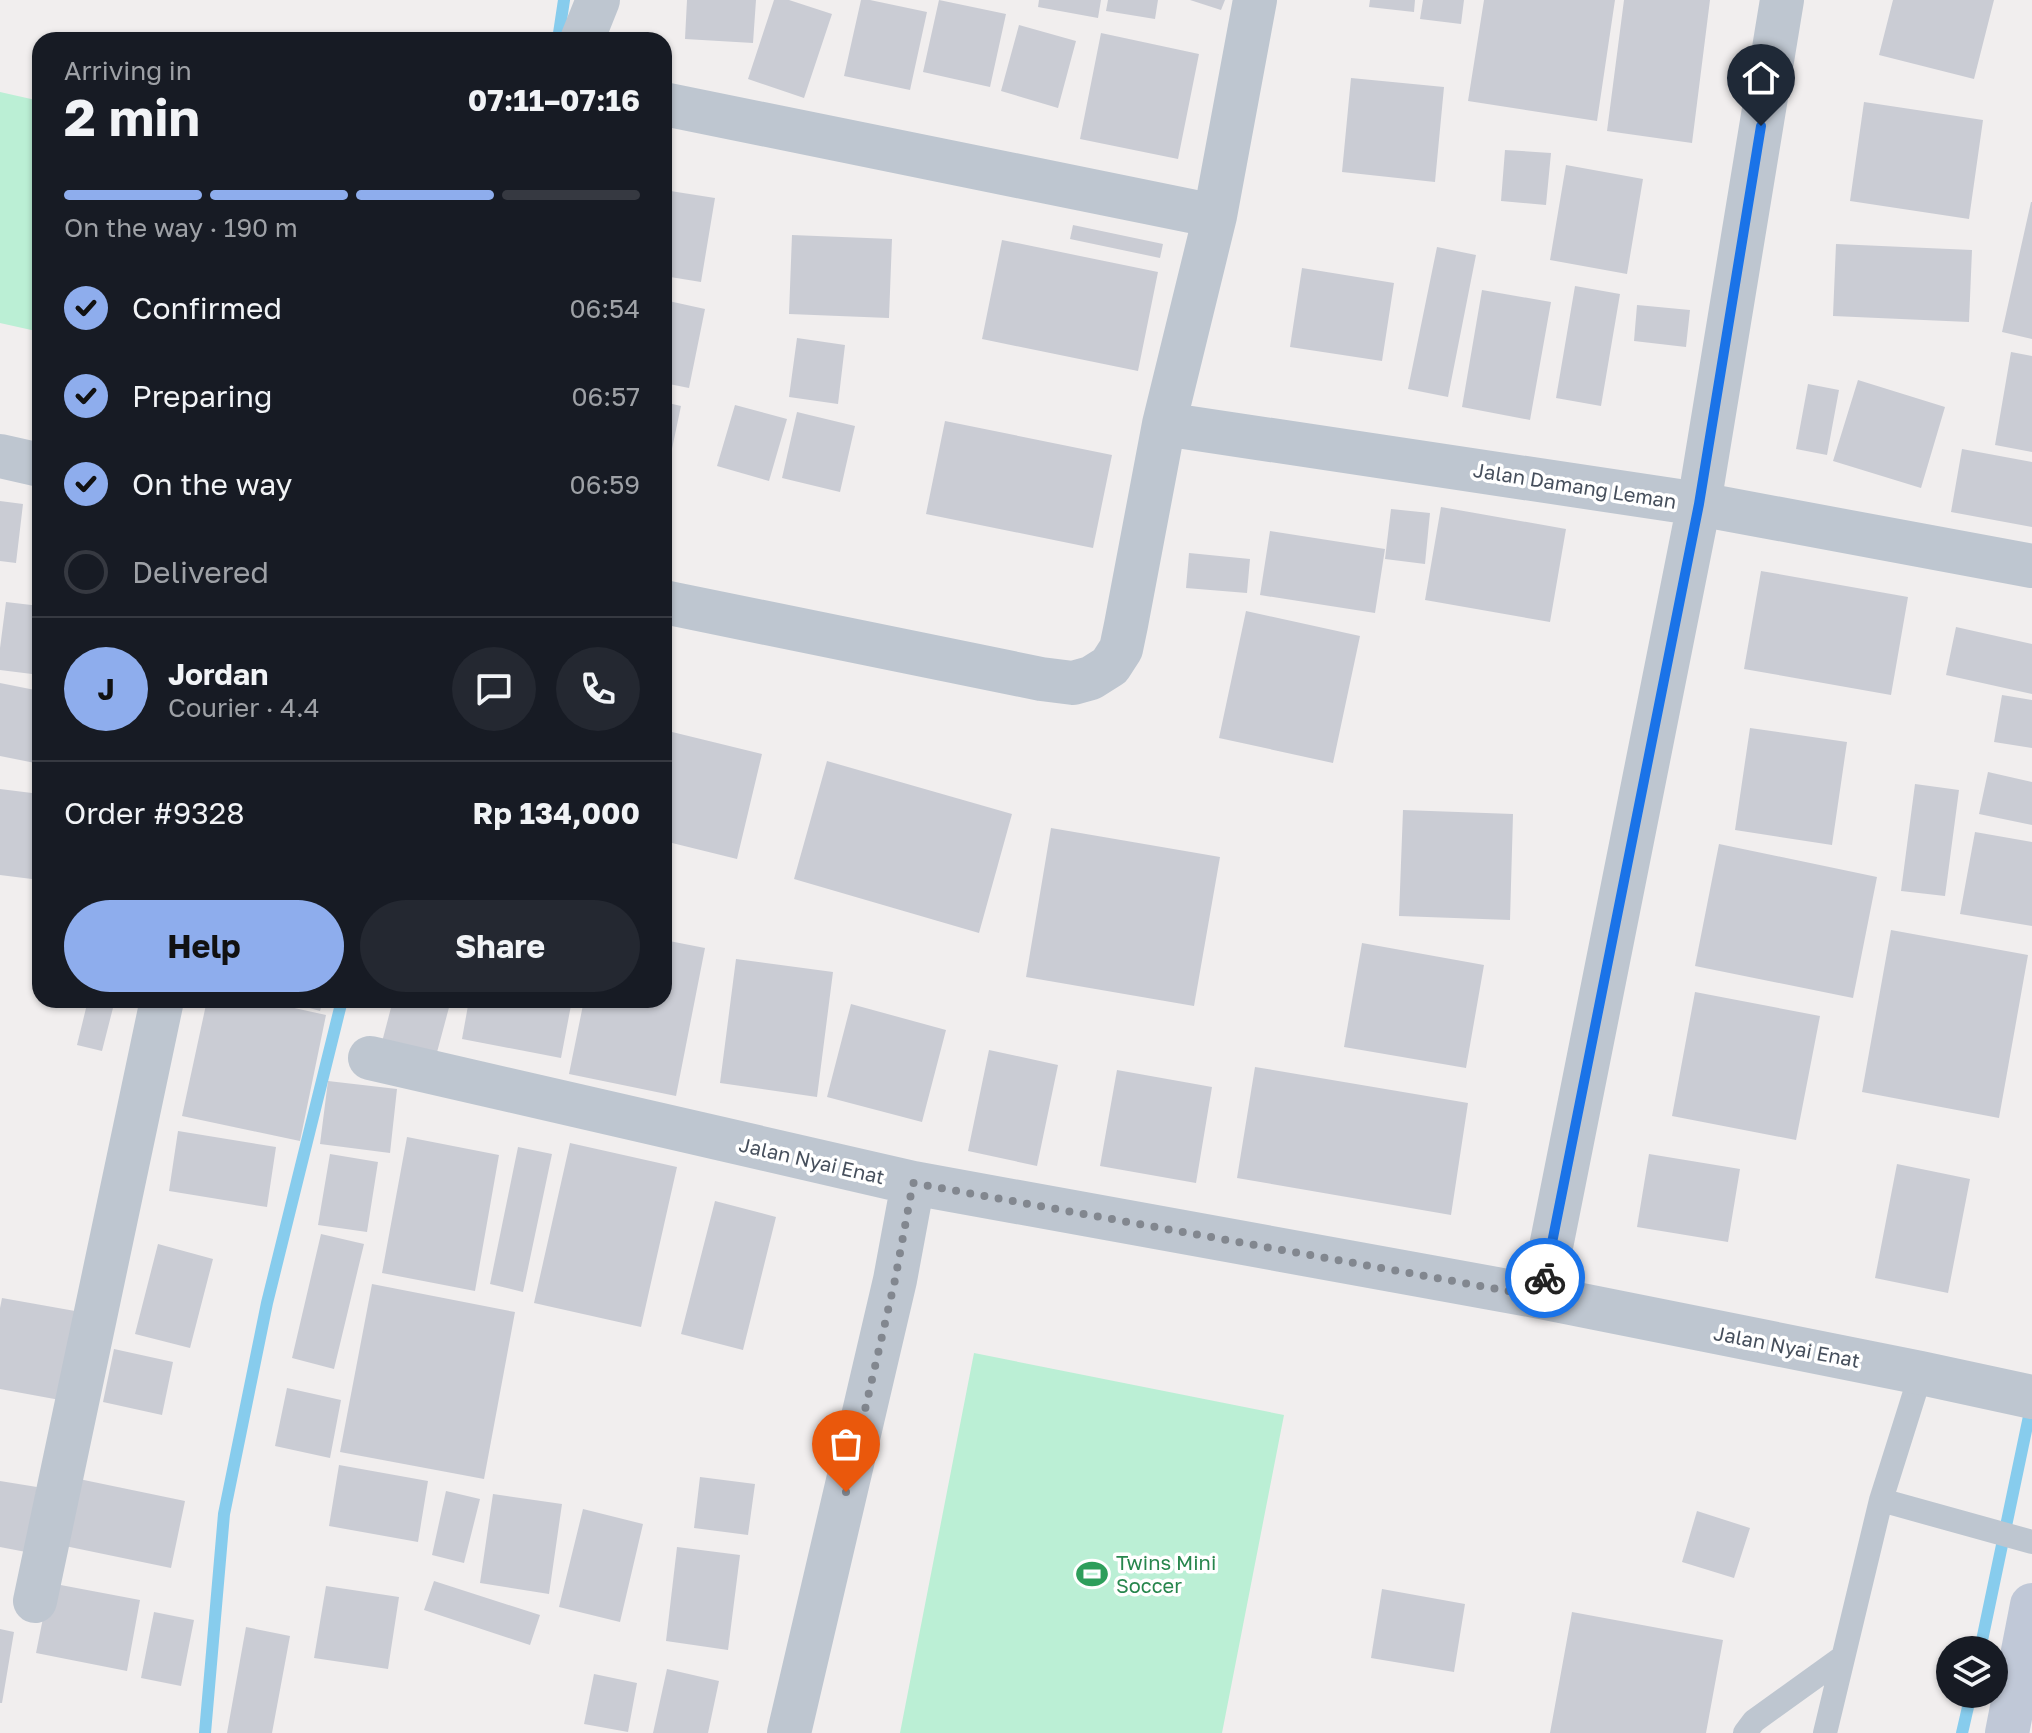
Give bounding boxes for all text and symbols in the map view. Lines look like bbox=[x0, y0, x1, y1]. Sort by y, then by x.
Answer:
pin bbox=[1727, 44, 1795, 126]
text: Arriving in bbox=[64, 55, 192, 86]
icon: home bbox=[1739, 56, 1783, 100]
text: 07:11–07:16 bbox=[468, 82, 640, 118]
text: 2 min bbox=[64, 85, 200, 147]
text: On the way · 190 m bbox=[64, 212, 298, 243]
icon: check bbox=[64, 286, 108, 330]
text: Confirmed bbox=[132, 290, 282, 326]
text: 06:54 bbox=[569, 293, 640, 324]
icon: check bbox=[64, 374, 108, 418]
text: Preparing bbox=[132, 378, 273, 414]
text: 06:57 bbox=[571, 381, 640, 412]
street label: Jalan Damang Leman bbox=[1472, 457, 1678, 513]
icon: check bbox=[64, 462, 108, 506]
text: On the way bbox=[132, 466, 292, 502]
text: 06:59 bbox=[570, 469, 640, 500]
text: Delivered bbox=[132, 554, 269, 590]
button: chat bbox=[452, 647, 536, 731]
button: phone bbox=[556, 647, 640, 731]
text: Jordan bbox=[168, 656, 268, 692]
text: J bbox=[97, 671, 115, 707]
text: Courier · 4.4 bbox=[168, 692, 320, 723]
text: Order #9328 bbox=[64, 795, 244, 831]
text: Rp 134,000 bbox=[473, 795, 640, 831]
button: Help bbox=[64, 900, 344, 992]
button: Share bbox=[360, 900, 640, 992]
street label: Jalan Nyai Enat bbox=[737, 1132, 887, 1188]
courier bbox=[1505, 1238, 1585, 1318]
icon: bike bbox=[1523, 1256, 1567, 1300]
street label: Jalan Nyai Enat bbox=[1712, 1320, 1862, 1372]
pin bbox=[812, 1410, 880, 1492]
icon: bag bbox=[824, 1422, 868, 1466]
place label: Twins Mini Soccer bbox=[1116, 1550, 1216, 1597]
sports icon: Twins Mini Soccer bbox=[1075, 1557, 1109, 1591]
map controls bbox=[1936, 1636, 2008, 1708]
button: layers bbox=[1936, 1636, 2008, 1708]

